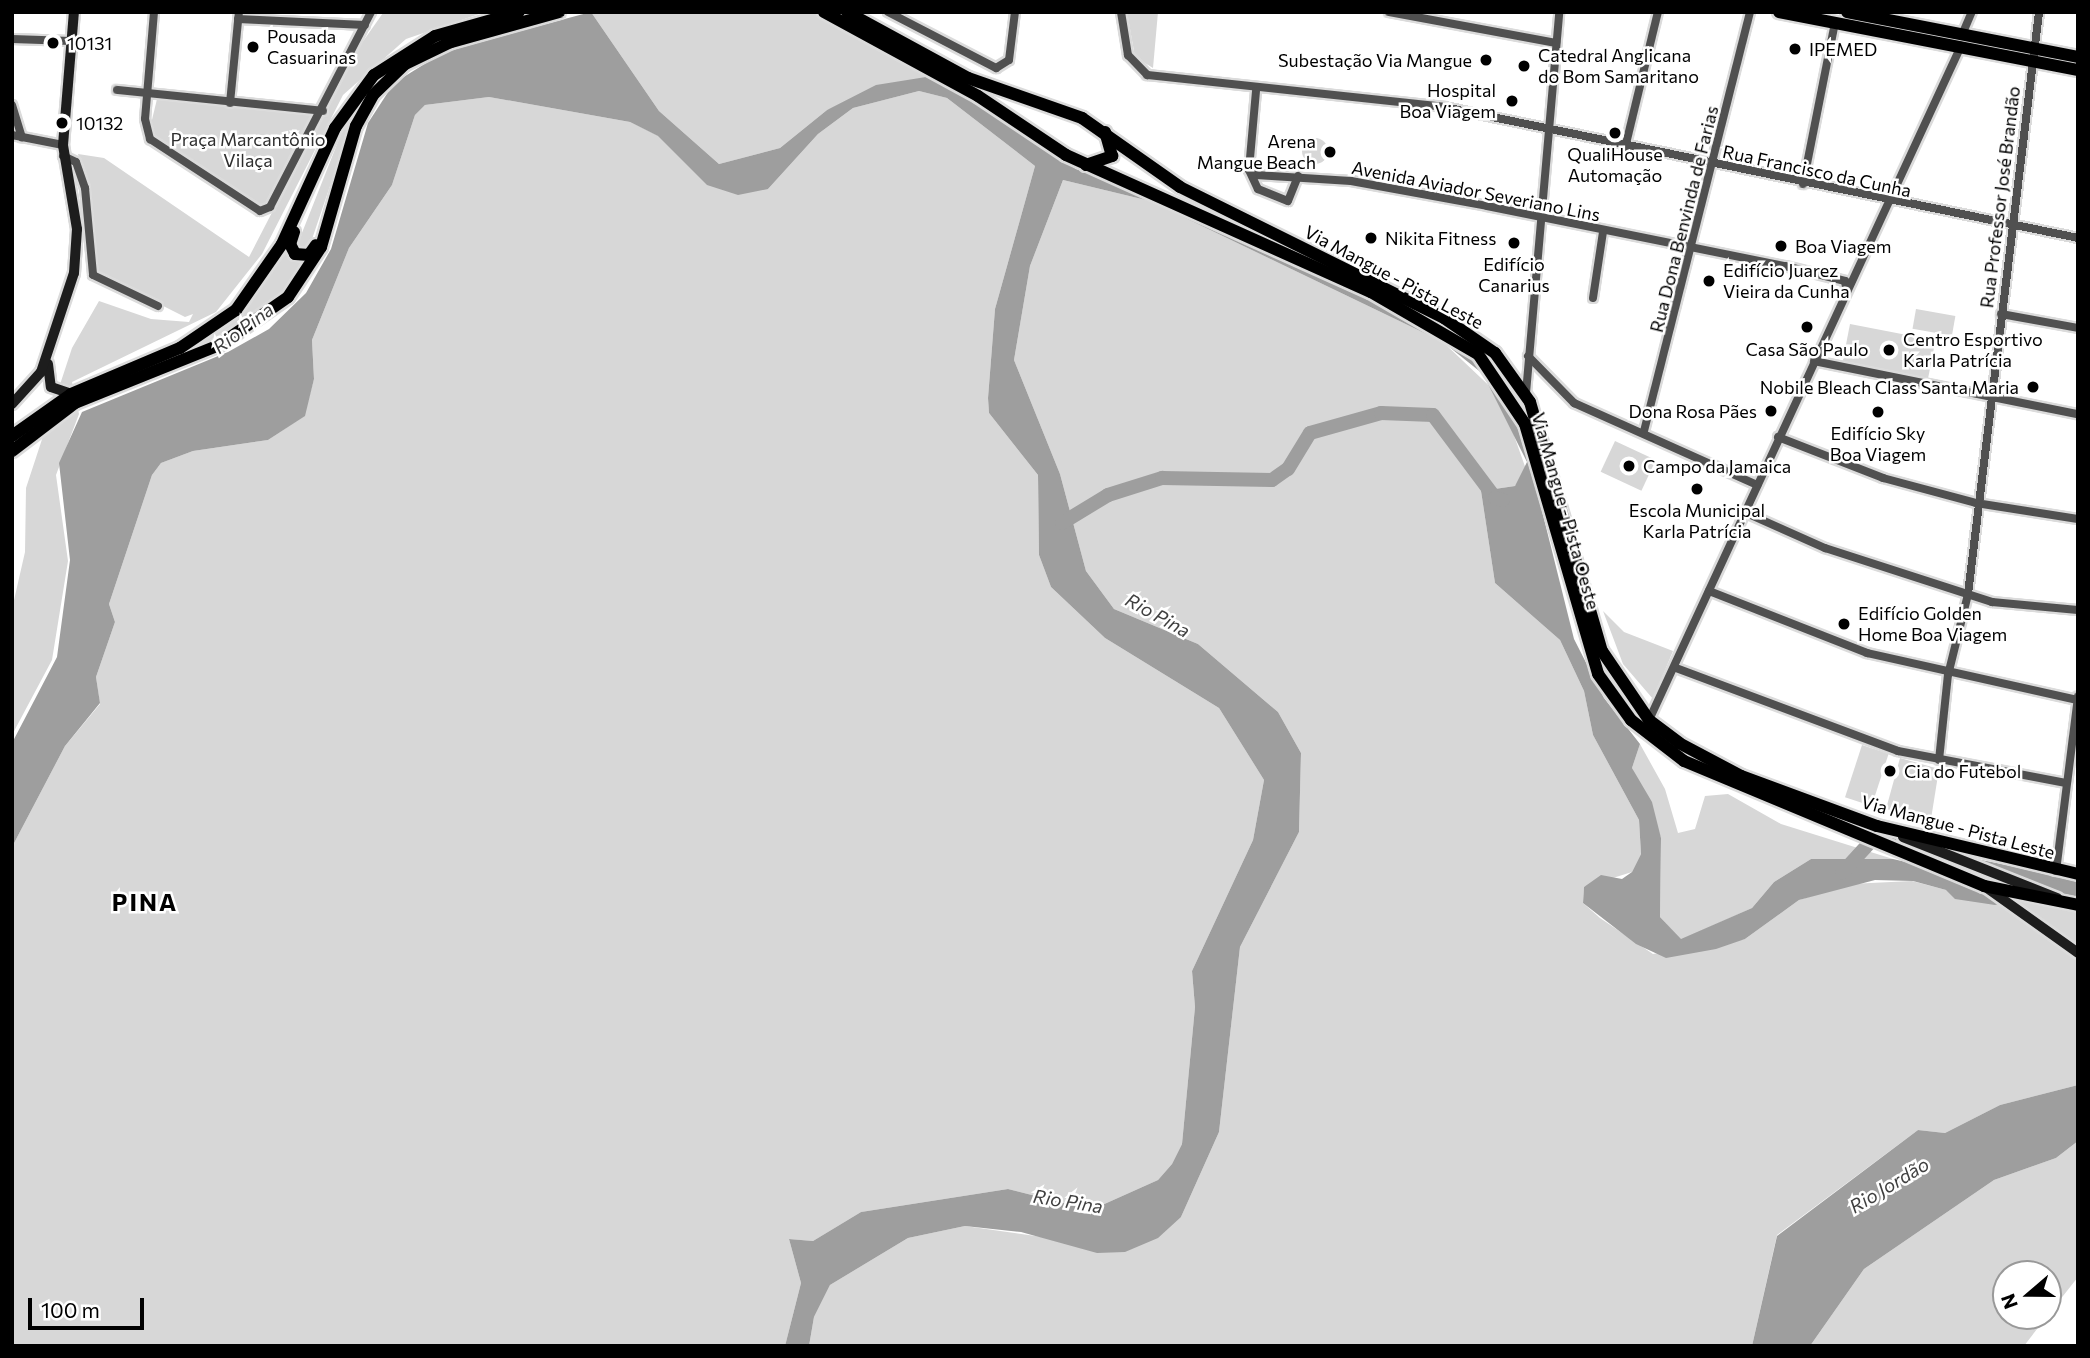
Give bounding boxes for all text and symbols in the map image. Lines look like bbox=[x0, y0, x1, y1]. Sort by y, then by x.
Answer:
place label: Pousada Casuarinas bbox=[267, 26, 356, 68]
place label: 10131 bbox=[67, 32, 112, 54]
marker: 10131 bbox=[45, 35, 61, 51]
place label: IPEMED bbox=[1809, 38, 1877, 60]
marker: Pousada Casuarinas bbox=[245, 39, 261, 55]
marker: IPEMED bbox=[1787, 41, 1803, 57]
place label: Catedral Anglicana do Bom Samaritano bbox=[1538, 45, 1699, 88]
place label: Subestação Via Mangue bbox=[1278, 49, 1472, 71]
marker: Subestação Via Mangue bbox=[1478, 52, 1494, 68]
marker: Catedral Anglicana do Bom Samaritano bbox=[1516, 58, 1532, 74]
place label: Hospital Boa Viagem bbox=[1400, 80, 1496, 122]
street label: Rua Professor José Brandão bbox=[1976, 85, 2024, 309]
marker: Hospital Boa Viagem bbox=[1502, 91, 1522, 111]
street label: Rua Dona Benvinda de Farias bbox=[1645, 103, 1723, 335]
place label: 10132 bbox=[76, 112, 123, 134]
marker: 10132 bbox=[54, 115, 70, 131]
marker: QualiHouse Automação bbox=[1607, 125, 1623, 141]
park label: Praça Marcantônio Vilaça bbox=[170, 129, 326, 172]
place label: Arena Mangue Beach bbox=[1197, 131, 1316, 174]
street label: Rua Francisco da Cunha bbox=[1721, 140, 1913, 202]
marker: Arena Mangue Beach bbox=[1322, 144, 1338, 160]
place label: QualiHouse Automação bbox=[1567, 144, 1663, 186]
street label: Avenida Aviador Severiano Lins bbox=[1350, 156, 1602, 226]
street label: Via Mangue - Pista Leste bbox=[1301, 221, 1487, 333]
place label: Nikita Fitness bbox=[1385, 227, 1496, 249]
marker: Nikita Fitness bbox=[1363, 230, 1379, 246]
marker: Edifício Canarius bbox=[1506, 235, 1522, 251]
place label: Boa Viagem bbox=[1795, 235, 1891, 257]
marker: Boa Viagem bbox=[1773, 238, 1789, 254]
place label: Edifício Canarius bbox=[1478, 254, 1550, 296]
place label: Edifício Juarez Vieira da Cunha bbox=[1723, 260, 1850, 302]
marker: Edifício Juarez Vieira da Cunha bbox=[1701, 273, 1717, 289]
water label: Rio Pina bbox=[208, 298, 278, 358]
marker: Casa São Paulo bbox=[1799, 319, 1815, 335]
place label: Centro Esportivo Karla Patrícia bbox=[1903, 329, 2043, 372]
place label: Casa São Paulo bbox=[1746, 338, 1868, 360]
marker: Centro Esportivo Karla Patrícia bbox=[1881, 342, 1897, 358]
place label: Nobile Bleach Class Santa Maria bbox=[1760, 376, 2019, 398]
marker: Nobile Bleach Class Santa Maria bbox=[2025, 379, 2041, 395]
place label: Dona Rosa Pães bbox=[1628, 400, 1757, 422]
marker: Dona Rosa Pães bbox=[1763, 403, 1779, 419]
marker: Edifício Sky Boa Viagem bbox=[1870, 404, 1886, 420]
street label: Via Mangue - Pista Oeste bbox=[1528, 410, 1604, 612]
place label: Edifício Sky Boa Viagem bbox=[1830, 423, 1926, 466]
place label: Campo da Jamaica bbox=[1643, 455, 1791, 477]
marker: Campo da Jamaica bbox=[1621, 458, 1637, 474]
marker: Escola Municipal Karla Patrícia bbox=[1689, 481, 1705, 497]
place label: Escola Municipal Karla Patrícia bbox=[1629, 500, 1765, 542]
water label: Rio Pina bbox=[1122, 588, 1194, 642]
place label: Edifício Golden Home Boa Viagem bbox=[1858, 603, 2007, 646]
marker: Edifício Golden Home Boa Viagem bbox=[1836, 616, 1852, 632]
place label: Cia do Futebol bbox=[1904, 760, 2021, 782]
marker: Cia do Futebol bbox=[1882, 763, 1898, 779]
street label: Via Mangue - Pista Leste bbox=[1859, 791, 2057, 863]
district label: PINA bbox=[112, 888, 178, 916]
water label: Rio Jordão bbox=[1845, 1152, 1933, 1218]
water label: Rio Pina bbox=[1032, 1184, 1104, 1218]
north arrow bbox=[1992, 1260, 2062, 1330]
scale bar bbox=[32, 1284, 147, 1328]
text: N bbox=[1995, 1291, 2022, 1312]
text: 100 m bbox=[41, 1297, 100, 1322]

